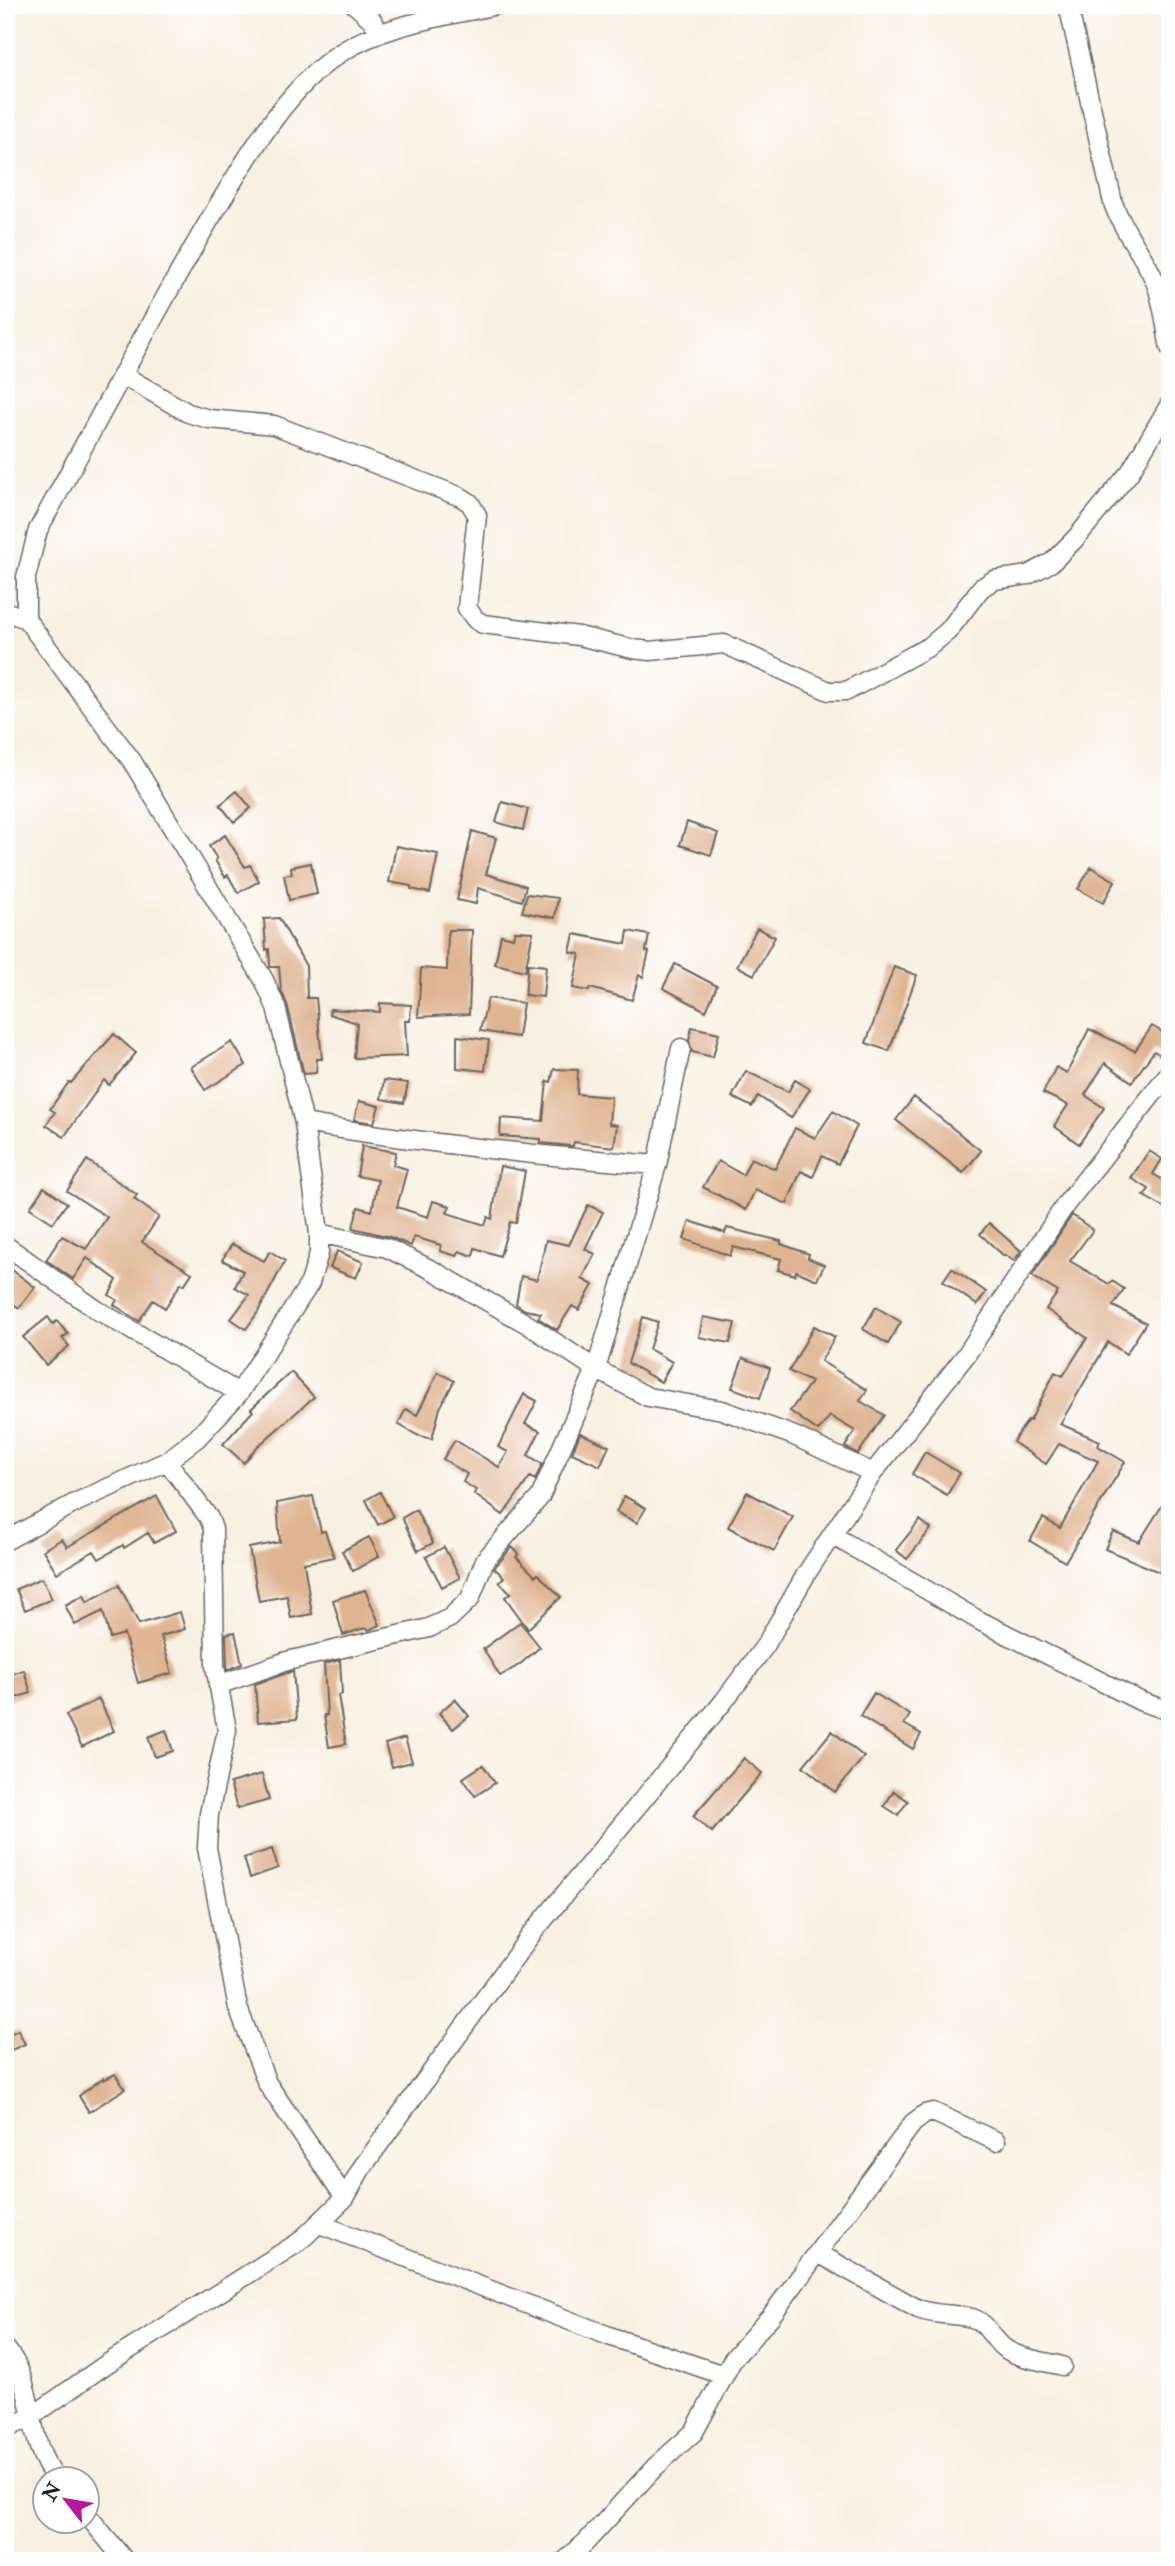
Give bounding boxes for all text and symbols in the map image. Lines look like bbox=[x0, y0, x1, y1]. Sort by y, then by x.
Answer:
north arrow bbox=[32, 2464, 102, 2534]
text: N bbox=[37, 2477, 67, 2506]

